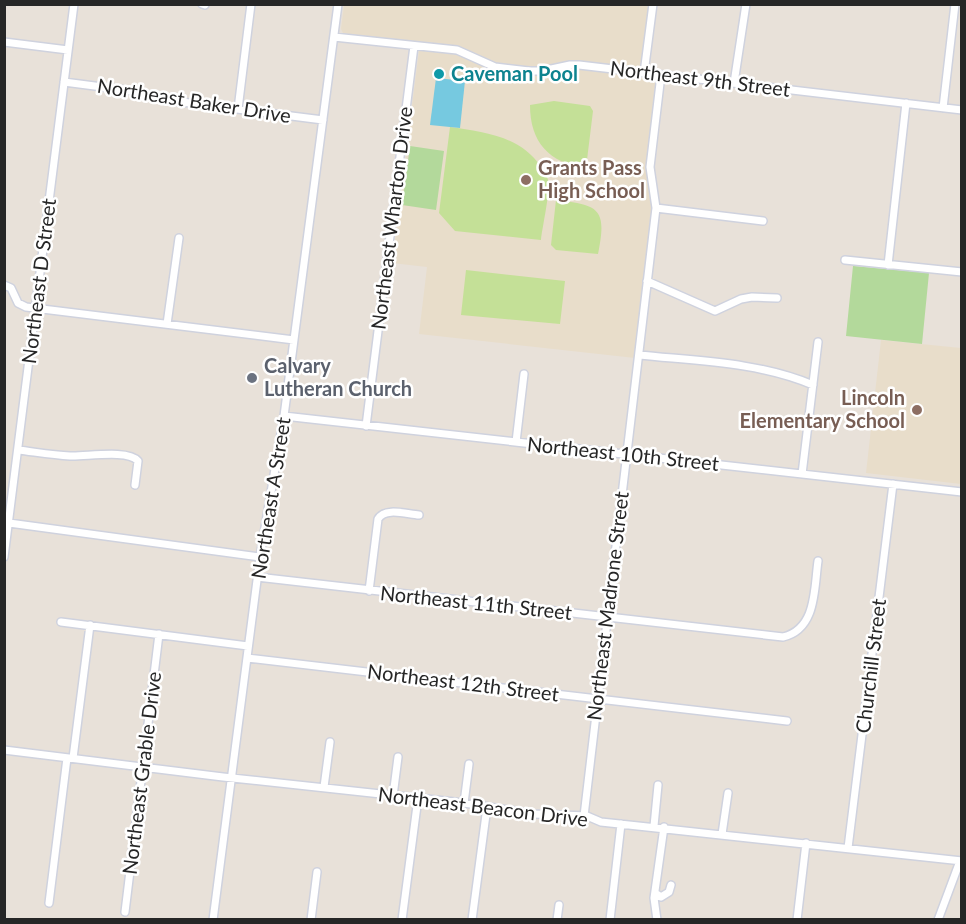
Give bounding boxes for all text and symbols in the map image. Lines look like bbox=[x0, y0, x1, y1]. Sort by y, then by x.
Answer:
street label: Northeast 9th Street bbox=[609, 55, 791, 101]
place label: Caveman Pool bbox=[451, 61, 578, 85]
marker: Caveman Pool bbox=[432, 67, 446, 81]
street label: Northeast Baker Drive bbox=[96, 73, 293, 127]
street label: Northeast Wharton Drive bbox=[365, 105, 417, 331]
place label: Grants Pass High School bbox=[538, 155, 645, 202]
marker: Grants Pass High School bbox=[519, 173, 533, 187]
street label: Northeast D Street bbox=[16, 197, 60, 365]
place label: Calvary Lutheran Church bbox=[264, 353, 412, 400]
marker: Calvary Lutheran Church bbox=[245, 371, 259, 385]
place label: Lincoln Elementary School bbox=[740, 385, 905, 432]
marker: Lincoln Elementary School bbox=[910, 403, 924, 417]
street label: Northeast A Street bbox=[245, 415, 295, 580]
street label: Northeast 10th Street bbox=[526, 431, 720, 475]
street label: Northeast Madrone Street bbox=[581, 490, 633, 722]
street label: Northeast 11th Street bbox=[379, 580, 573, 624]
street label: Churchill Street bbox=[850, 597, 890, 734]
street label: Northeast 12th Street bbox=[366, 658, 560, 706]
street label: Northeast Grable Drive bbox=[117, 670, 165, 876]
street label: Northeast Beacon Drive bbox=[377, 781, 589, 831]

